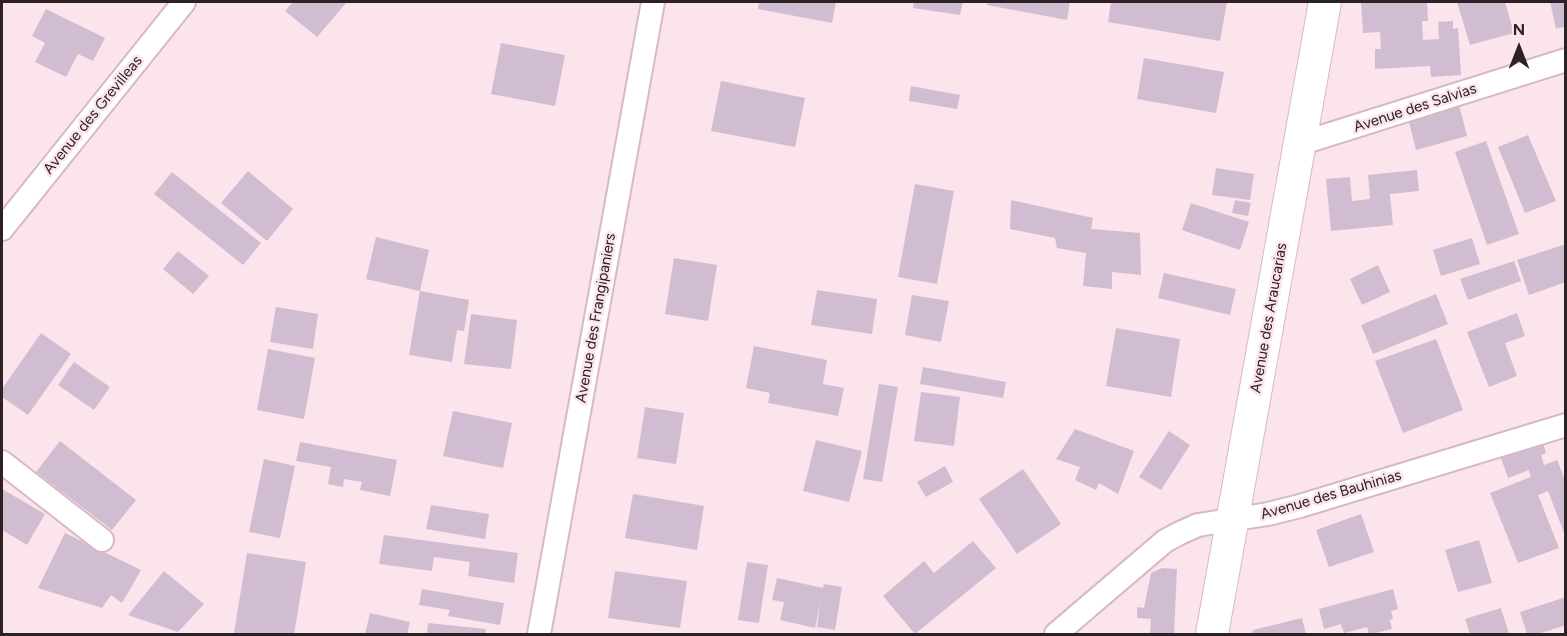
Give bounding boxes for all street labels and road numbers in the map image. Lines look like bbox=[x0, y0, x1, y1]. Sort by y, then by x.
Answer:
street label: Avenue des Grevilleas bbox=[40, 52, 146, 178]
street label: Avenue des Salvias bbox=[1351, 80, 1479, 136]
street label: Avenue des Frangipaniers bbox=[572, 232, 620, 404]
street label: Avenue des Araucarias bbox=[1247, 241, 1291, 395]
street label: Avenue des Bauhinias bbox=[1259, 466, 1403, 524]

